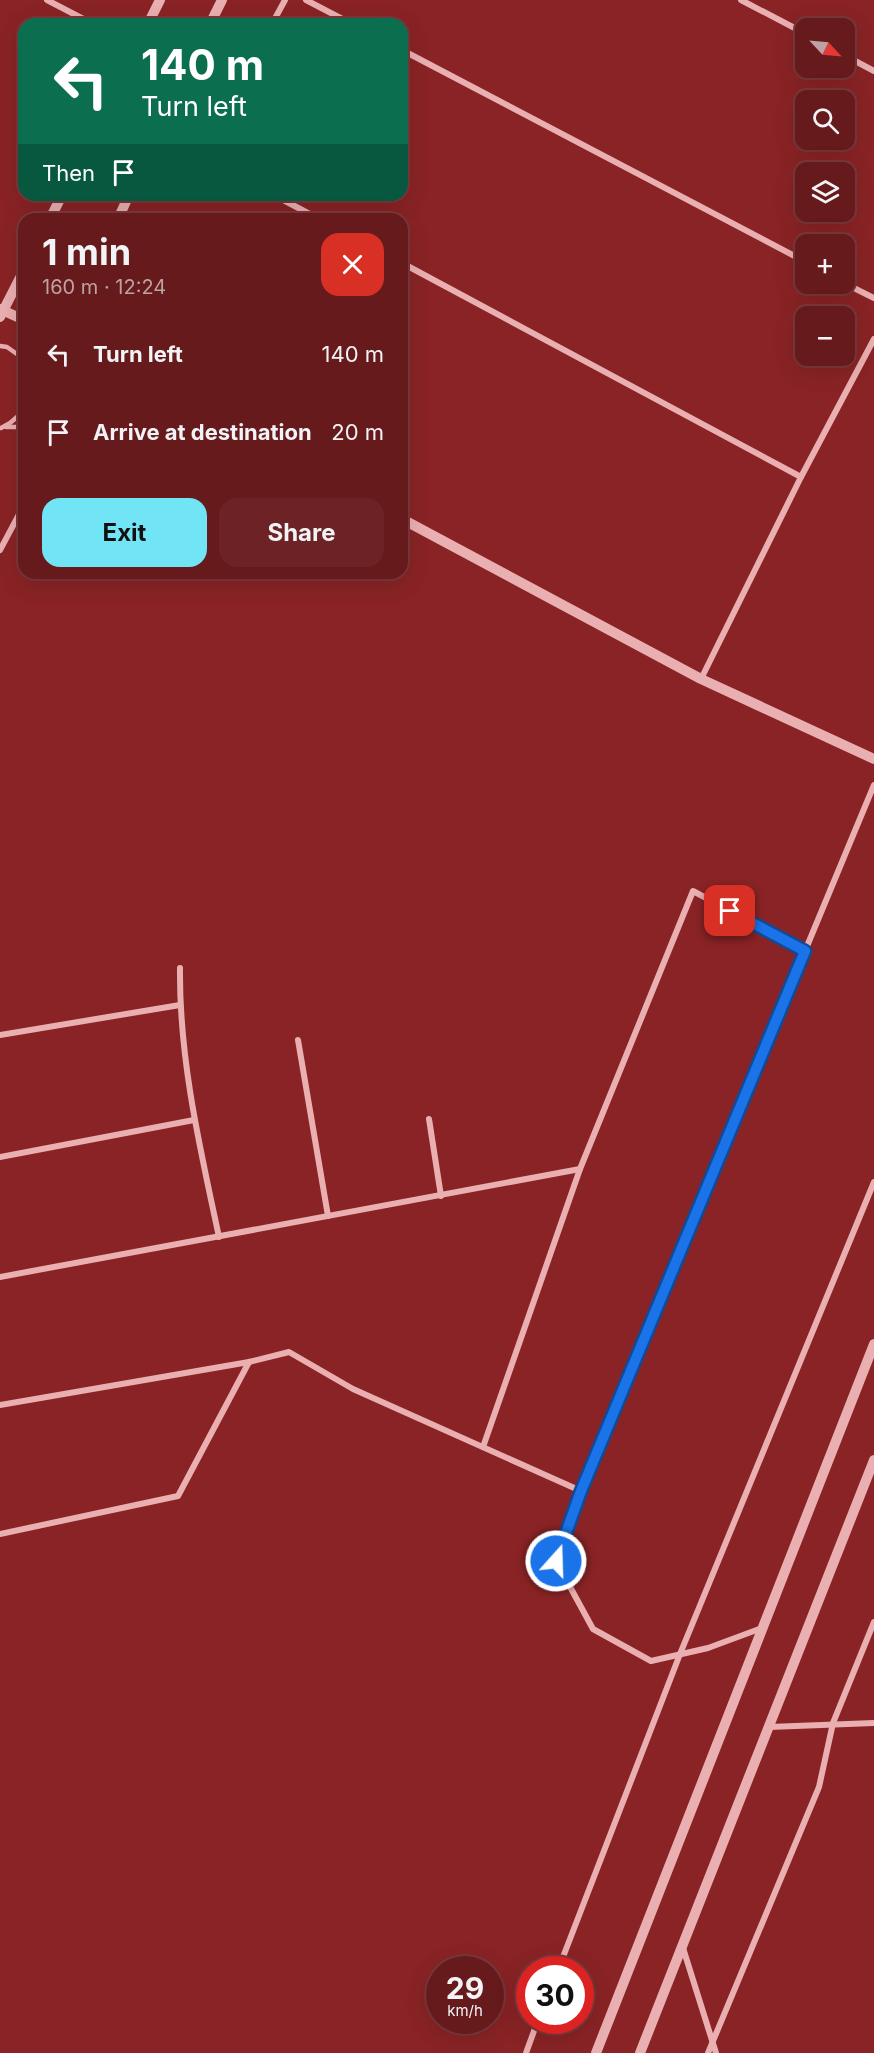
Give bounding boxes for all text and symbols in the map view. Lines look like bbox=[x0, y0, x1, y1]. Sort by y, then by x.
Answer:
north arrow bbox=[795, 18, 855, 78]
map controls bbox=[795, 18, 855, 366]
text: 140 m bbox=[141, 39, 264, 90]
icon: left bbox=[42, 42, 120, 120]
text: Turn left bbox=[141, 90, 247, 123]
button: search bbox=[795, 90, 855, 150]
icon: arrive bbox=[107, 156, 140, 189]
text: Then bbox=[42, 160, 95, 186]
button: layers bbox=[795, 162, 855, 222]
text: 1 min bbox=[42, 230, 131, 274]
button: close bbox=[321, 233, 384, 296]
button: + bbox=[795, 234, 855, 294]
text: 160 m · 12:24 bbox=[42, 275, 166, 299]
button: − bbox=[795, 306, 855, 366]
icon: left bbox=[42, 338, 75, 371]
text: Turn left bbox=[93, 341, 183, 367]
text: 140 m bbox=[322, 341, 384, 367]
icon: arrive bbox=[42, 416, 75, 449]
text: Arrive at destination bbox=[93, 419, 312, 445]
text: 20 m bbox=[331, 419, 384, 445]
button: Exit bbox=[42, 498, 207, 567]
button: Share bbox=[219, 498, 384, 567]
pin bbox=[704, 885, 755, 936]
icon: arrive bbox=[713, 894, 746, 927]
position arrow bbox=[524, 1529, 588, 1593]
speed limit sign: 30 bbox=[516, 1956, 594, 2034]
text: 29 bbox=[446, 1970, 484, 2006]
text: km/h bbox=[447, 2001, 483, 2020]

